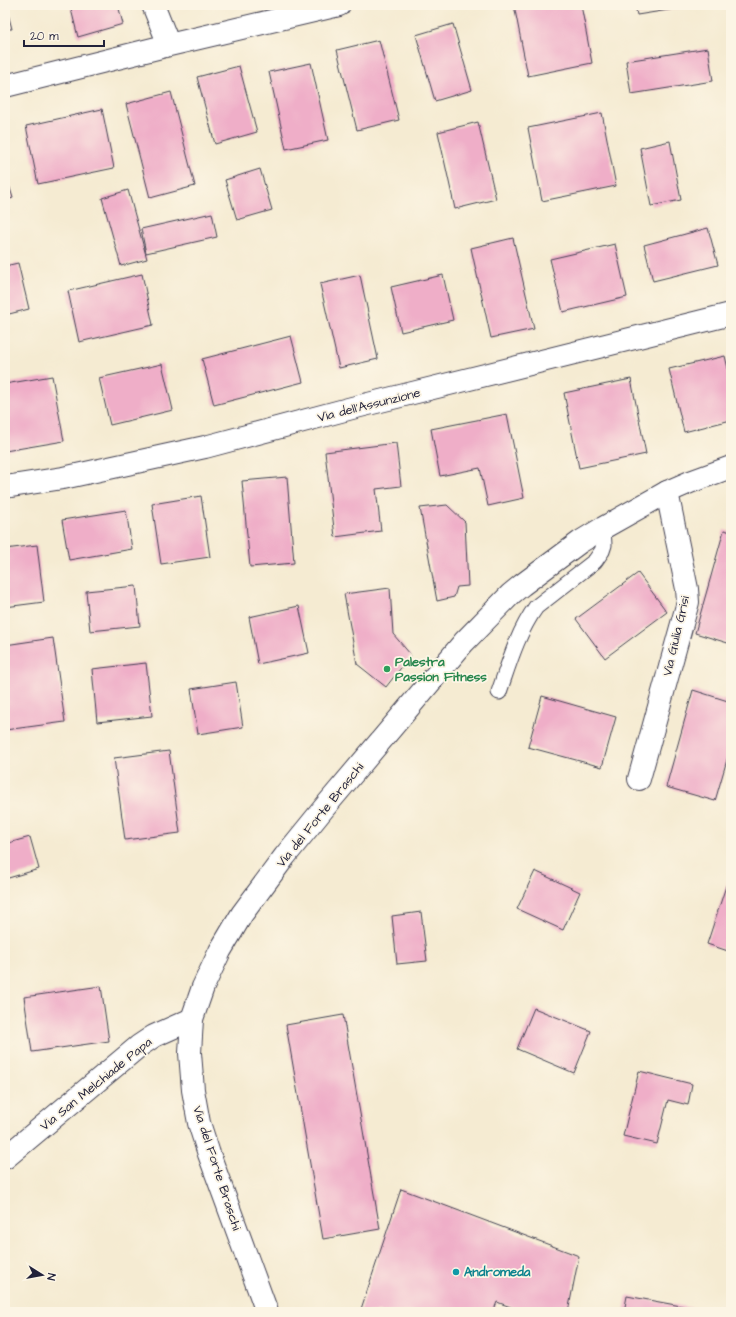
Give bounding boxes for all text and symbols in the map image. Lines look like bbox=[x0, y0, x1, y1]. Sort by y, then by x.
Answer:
scale bar bbox=[24, 22, 104, 48]
text: 20 m bbox=[30, 28, 59, 45]
street label: Via dell'Assunzione bbox=[316, 383, 422, 427]
street label: Via Giulia Grisi bbox=[658, 594, 694, 678]
place label: Palestra Passion Fitness bbox=[395, 653, 487, 686]
marker: Palestra Passion Fitness bbox=[382, 664, 392, 674]
street label: Via del Forte Braschi bbox=[272, 759, 368, 871]
street label: Via San Melchiade Papa bbox=[36, 1033, 156, 1135]
street label: Via del Forte Braschi bbox=[188, 1103, 246, 1233]
north arrow bbox=[22, 1255, 62, 1295]
place label: Andromeda bbox=[464, 1263, 531, 1281]
marker: Andromeda bbox=[451, 1267, 461, 1277]
text: N bbox=[43, 1272, 59, 1282]

